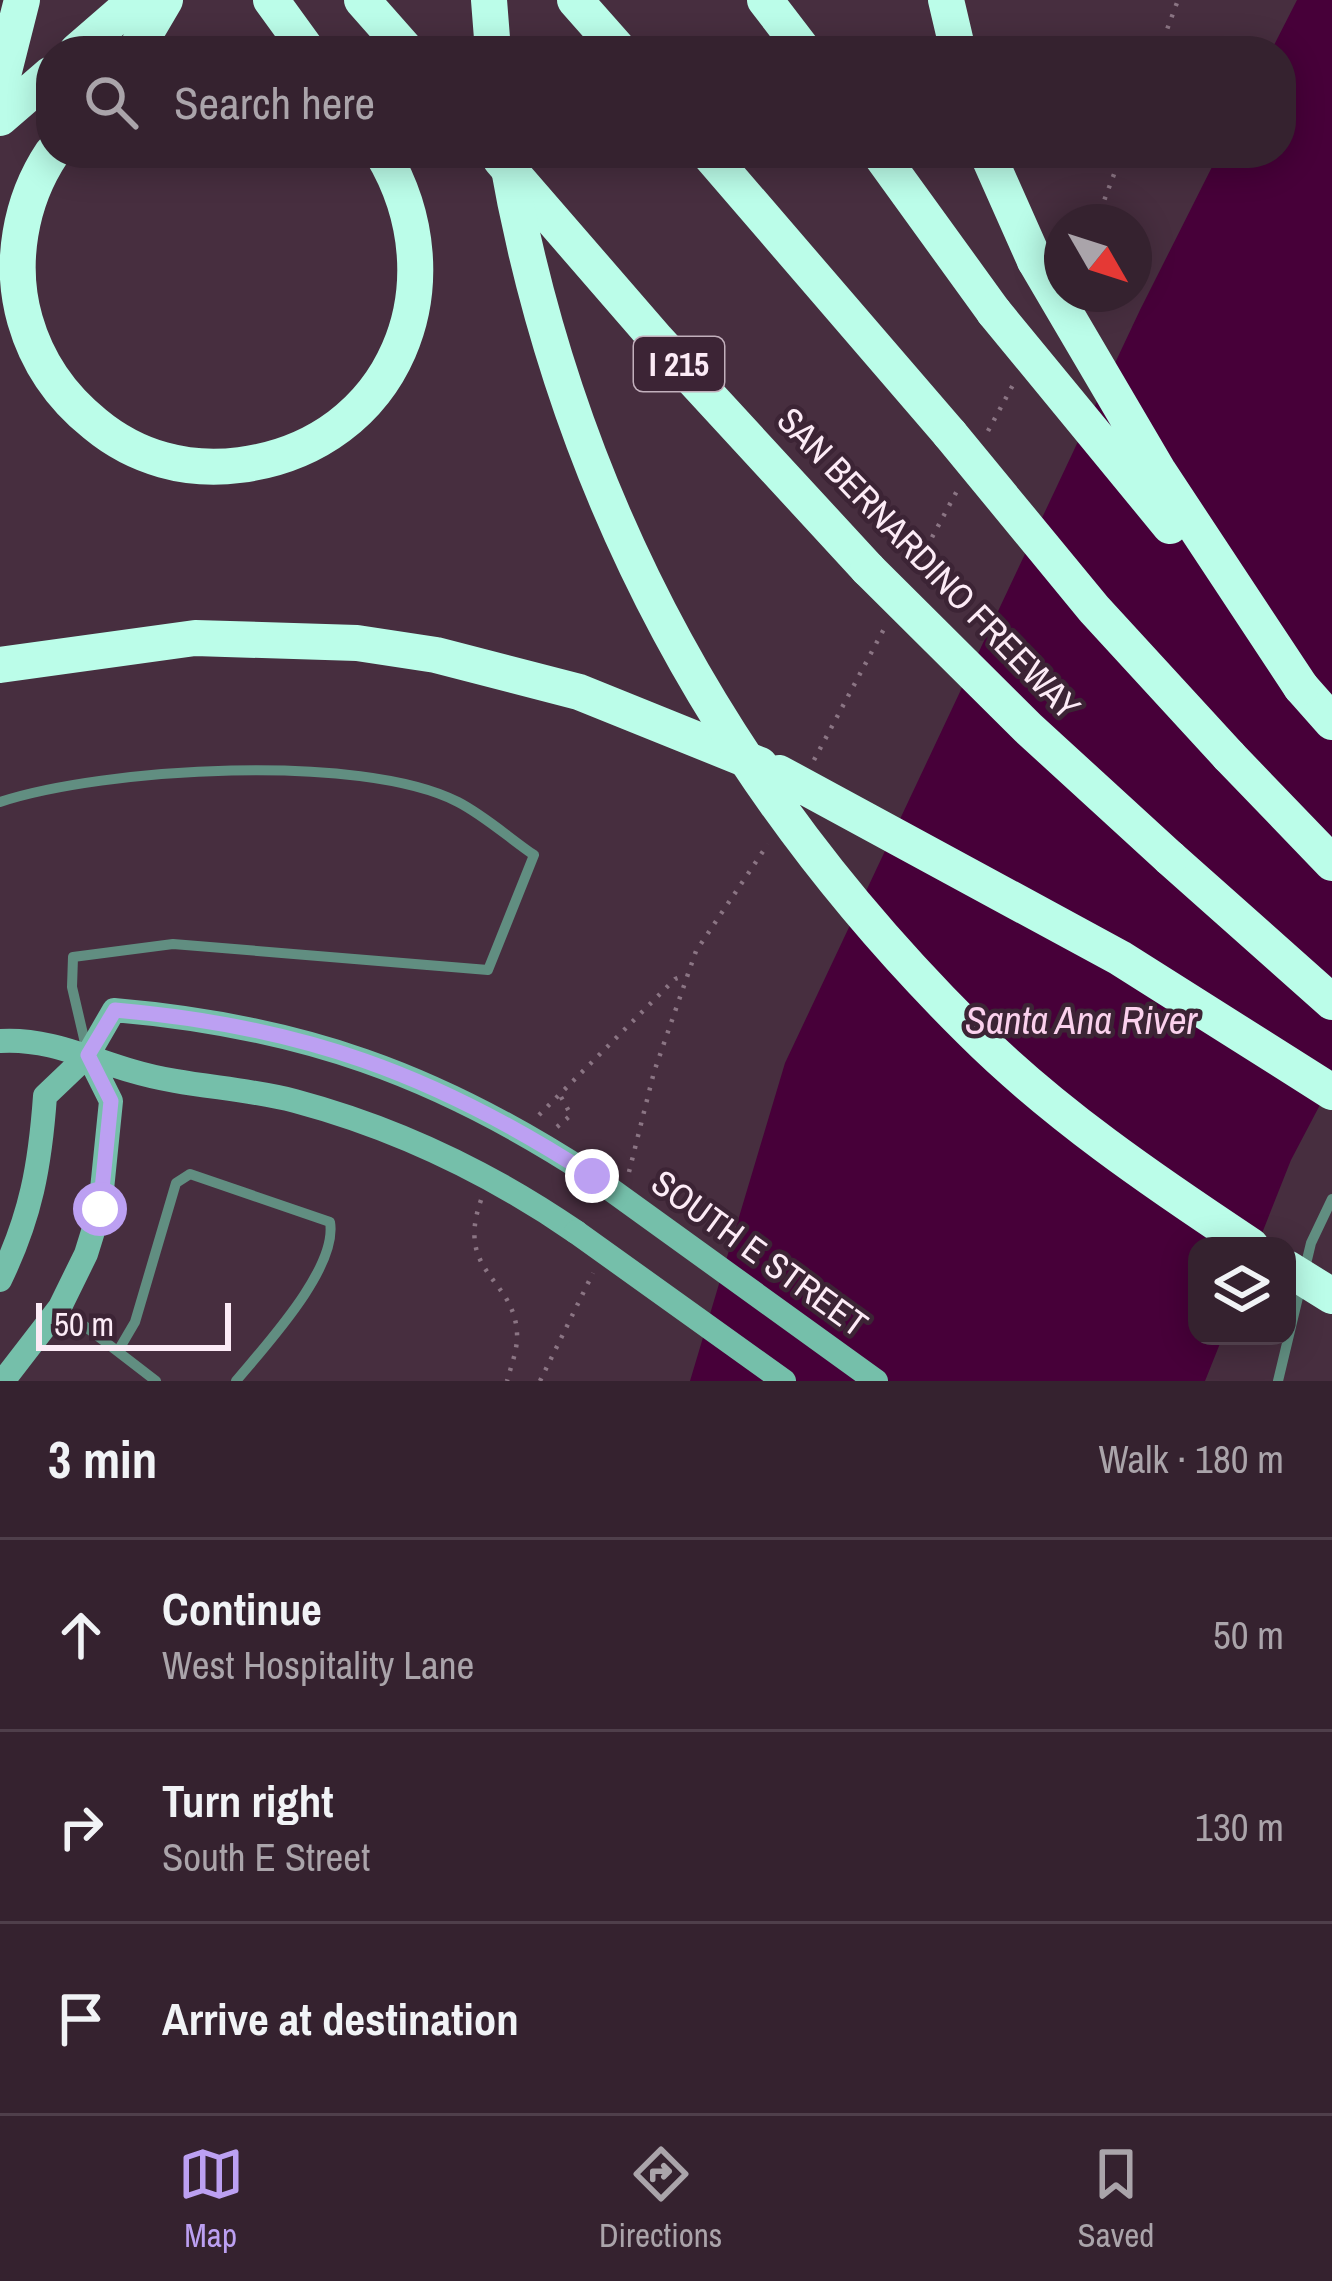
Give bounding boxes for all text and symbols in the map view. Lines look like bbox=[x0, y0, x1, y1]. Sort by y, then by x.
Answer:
search box bbox=[36, 36, 1296, 168]
icon: search bbox=[78, 69, 144, 135]
text: Search here bbox=[174, 72, 375, 133]
north arrow bbox=[1044, 204, 1152, 312]
road number: I 215 bbox=[634, 337, 724, 391]
street label: SAN BERNARDINO FREEWAY bbox=[767, 396, 1091, 730]
water label: Santa Ana River bbox=[965, 994, 1199, 1046]
route end bbox=[565, 1149, 619, 1203]
street label: SOUTH E STREET bbox=[642, 1158, 878, 1348]
route start bbox=[73, 1182, 127, 1236]
map controls bbox=[1188, 1237, 1296, 1345]
button: layers bbox=[1188, 1237, 1296, 1345]
scale bar bbox=[36, 1297, 231, 1350]
text: 50 m bbox=[54, 1302, 114, 1346]
text: 3 min bbox=[48, 1425, 157, 1494]
text: Walk · 180 m bbox=[1099, 1433, 1284, 1485]
text: Continue bbox=[162, 1578, 322, 1639]
icon: ahead bbox=[48, 1602, 114, 1668]
text: 50 m bbox=[1213, 1609, 1284, 1661]
text: West Hospitality Lane bbox=[162, 1639, 474, 1691]
text: Turn right bbox=[162, 1770, 334, 1831]
icon: right bbox=[48, 1794, 114, 1860]
text: 130 m bbox=[1195, 1801, 1284, 1853]
text: South E Street bbox=[162, 1831, 370, 1883]
icon: arrive bbox=[48, 1986, 114, 2052]
text: Arrive at destination bbox=[162, 1988, 519, 2049]
tab: Map bbox=[178, 2141, 244, 2257]
tab: Directions bbox=[599, 2141, 722, 2257]
tab: Saved bbox=[1078, 2141, 1154, 2257]

